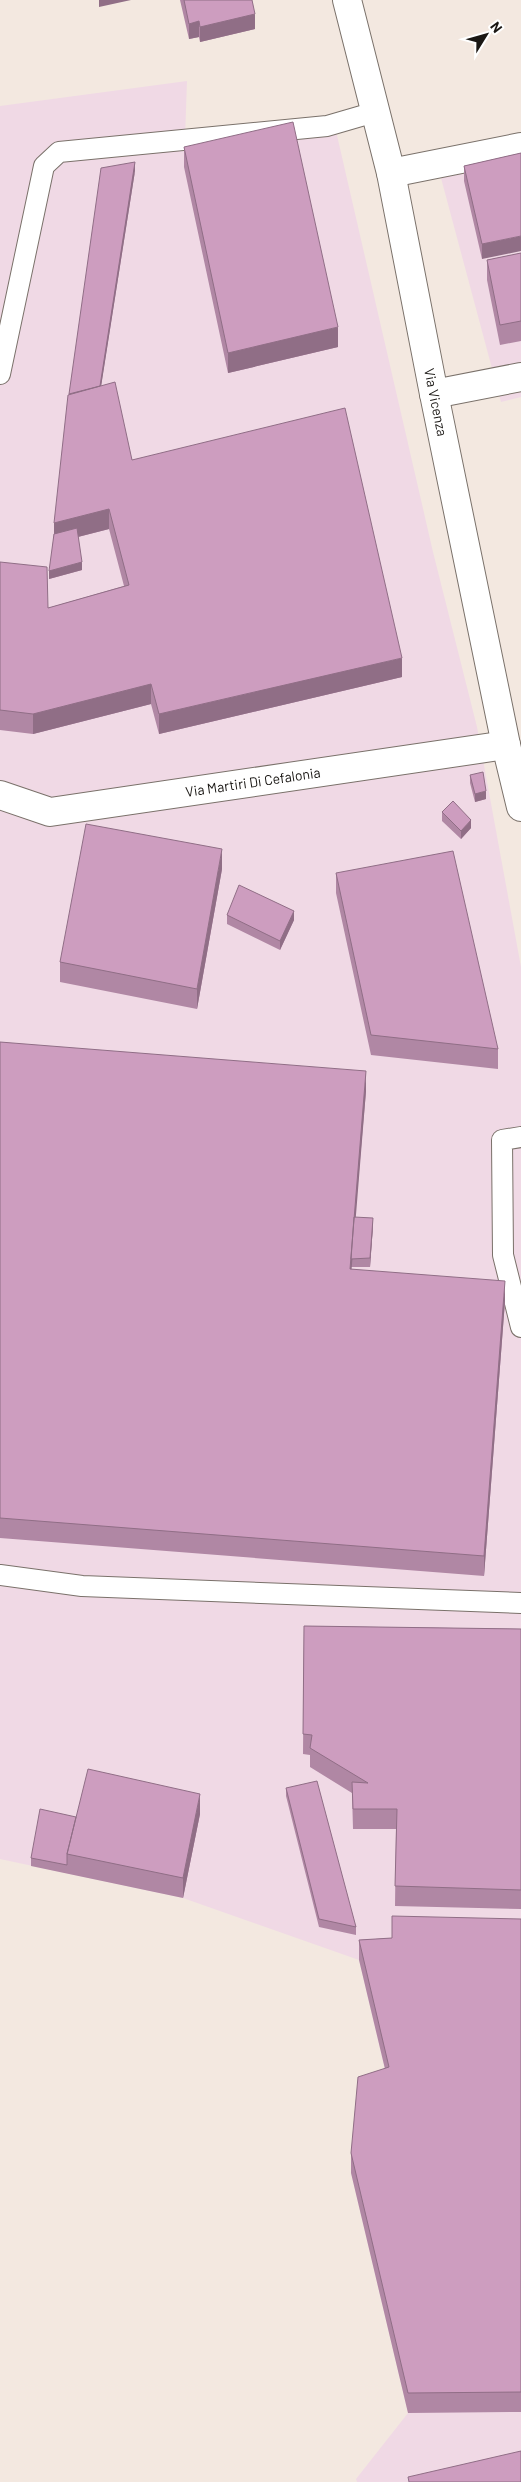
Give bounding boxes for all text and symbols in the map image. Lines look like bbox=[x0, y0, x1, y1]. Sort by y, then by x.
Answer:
north arrow bbox=[461, 10, 511, 60]
text: N bbox=[487, 18, 506, 36]
street label: Via Vicenza bbox=[421, 366, 451, 438]
street label: Via Martiri Di Cefalonia bbox=[184, 763, 322, 800]

